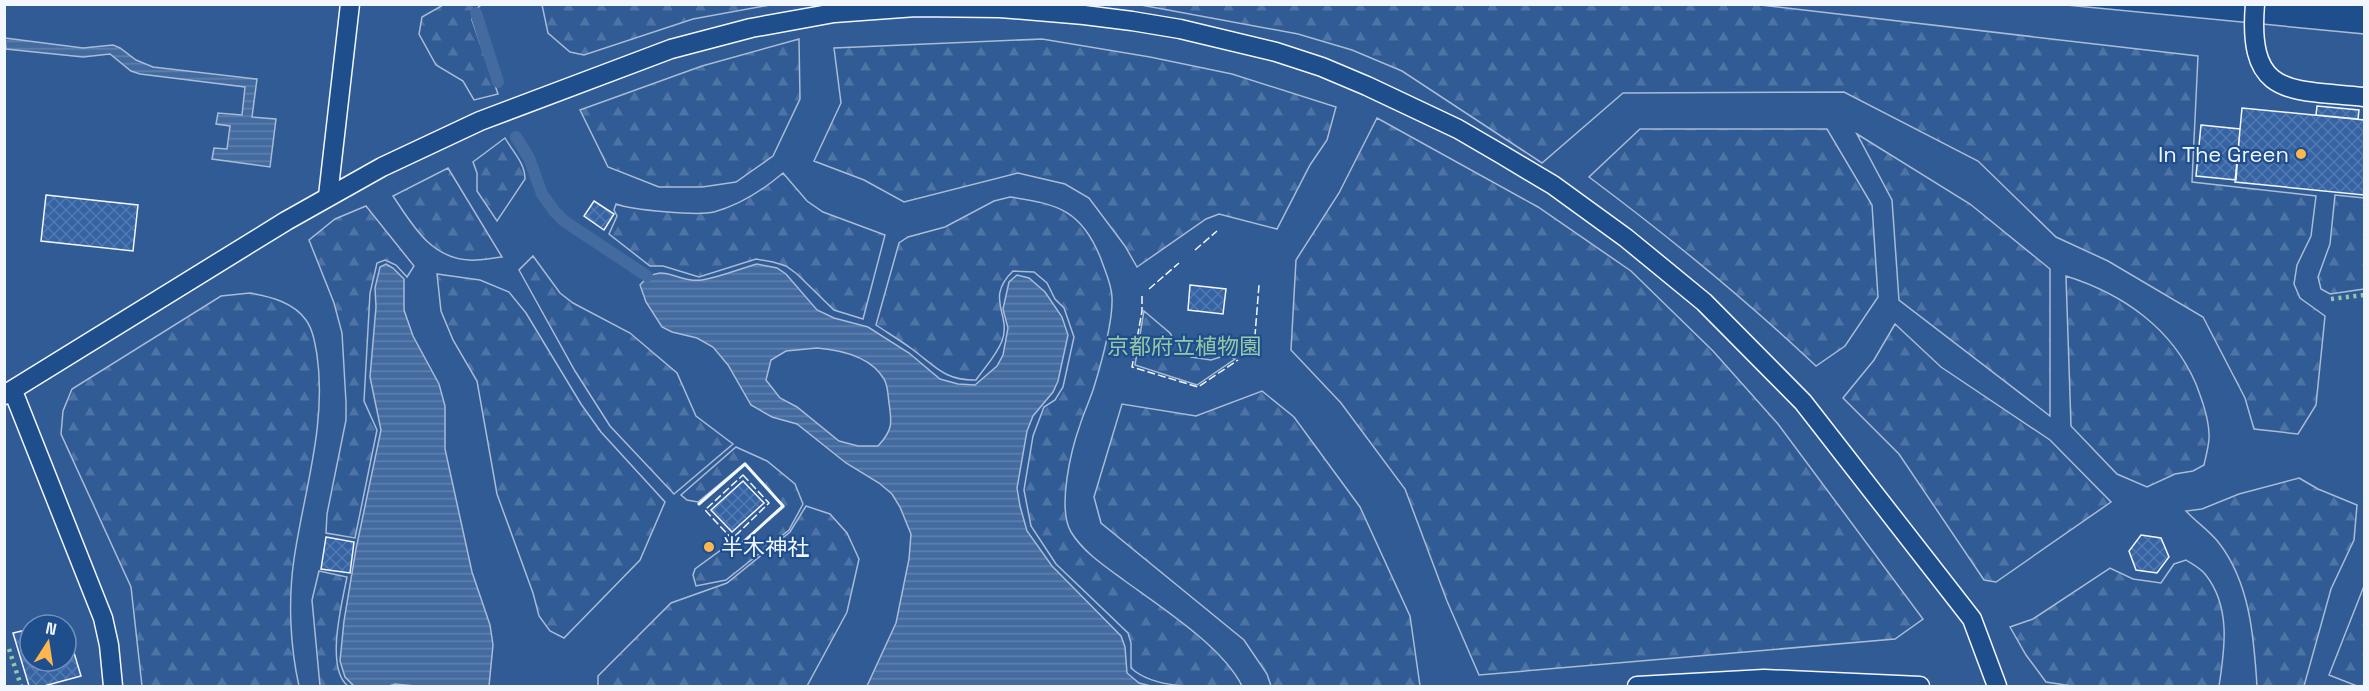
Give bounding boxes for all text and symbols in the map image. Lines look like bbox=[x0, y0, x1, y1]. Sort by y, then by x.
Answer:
place label: In The Green bbox=[2158, 140, 2289, 168]
marker: In The Green bbox=[2294, 147, 2308, 161]
park label: 京都府立植物園 bbox=[1107, 332, 1261, 360]
place label: 半木神社 bbox=[721, 533, 809, 561]
marker: 半木神社 bbox=[702, 540, 716, 554]
north arrow bbox=[18, 613, 78, 673]
text: N bbox=[44, 617, 58, 640]

